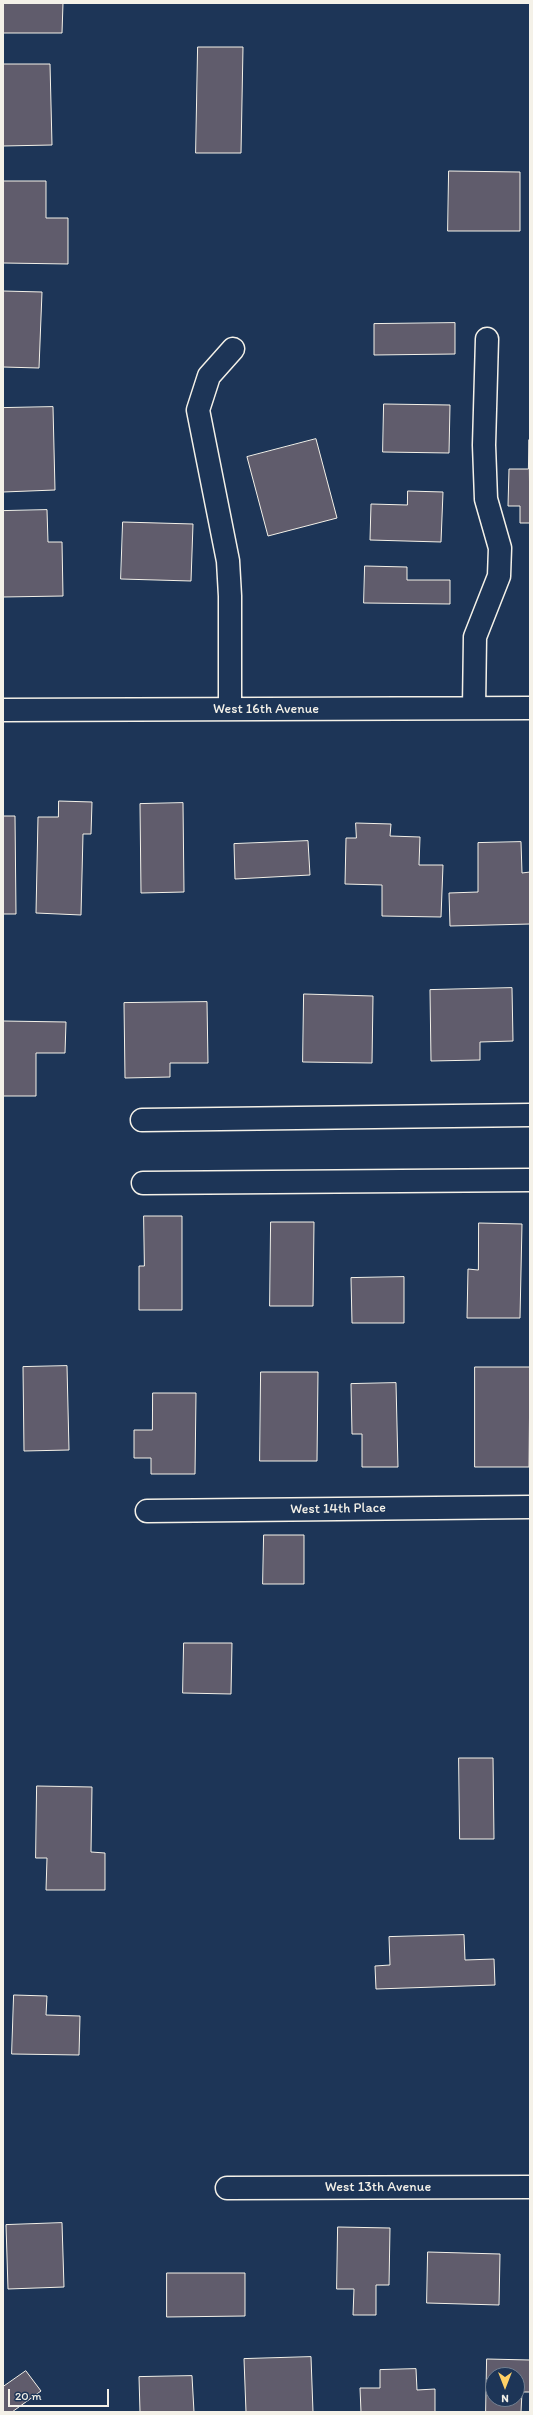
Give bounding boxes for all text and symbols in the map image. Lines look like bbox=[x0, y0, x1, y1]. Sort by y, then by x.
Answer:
street label: West 16th Avenue bbox=[213, 701, 319, 717]
street label: West 14th Place bbox=[290, 1500, 386, 1518]
street label: West 13th Avenue bbox=[325, 2179, 431, 2195]
north arrow bbox=[485, 2367, 525, 2407]
scale bar bbox=[10, 2381, 111, 2407]
text: 20 m bbox=[15, 2389, 42, 2403]
text: N bbox=[501, 2392, 509, 2405]

